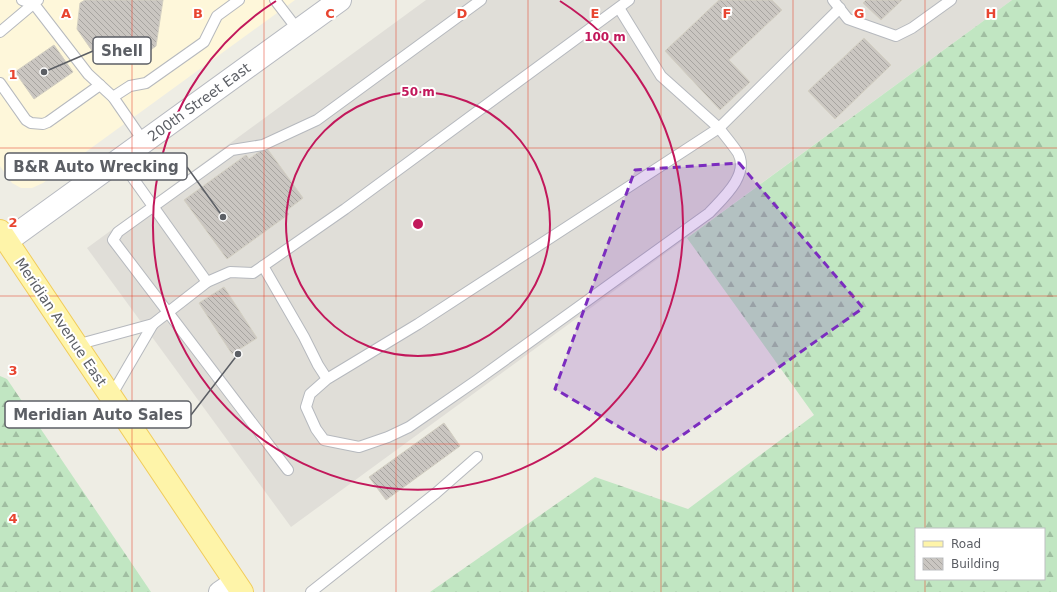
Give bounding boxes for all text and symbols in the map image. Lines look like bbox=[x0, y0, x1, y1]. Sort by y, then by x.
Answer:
text: A bbox=[61, 6, 71, 21]
text: B bbox=[193, 6, 203, 21]
text: C bbox=[325, 6, 335, 21]
text: D bbox=[457, 6, 468, 21]
text: E bbox=[591, 6, 599, 21]
text: F bbox=[723, 6, 731, 21]
text: G bbox=[854, 6, 864, 21]
text: H bbox=[986, 6, 996, 21]
text: 100 m bbox=[584, 30, 626, 44]
callout: Shell bbox=[93, 37, 151, 64]
text: Shell bbox=[101, 42, 143, 60]
street label: 200th Street East bbox=[145, 59, 254, 145]
text: 1 bbox=[8, 67, 18, 82]
text: 50 m bbox=[401, 85, 435, 99]
callout: B&R Auto Wrecking bbox=[5, 153, 187, 180]
text: B&R Auto Wrecking bbox=[13, 158, 179, 176]
text: 2 bbox=[8, 215, 18, 230]
centre of rings bbox=[411, 217, 425, 231]
street label: Meridian Avenue East bbox=[12, 255, 110, 390]
text: 3 bbox=[8, 363, 18, 378]
callout: Meridian Auto Sales bbox=[5, 401, 191, 428]
text: Meridian Auto Sales bbox=[13, 406, 183, 424]
text: 4 bbox=[8, 511, 18, 526]
legend bbox=[915, 528, 1045, 580]
text: Road bbox=[951, 537, 981, 551]
text: Building bbox=[951, 557, 1000, 571]

